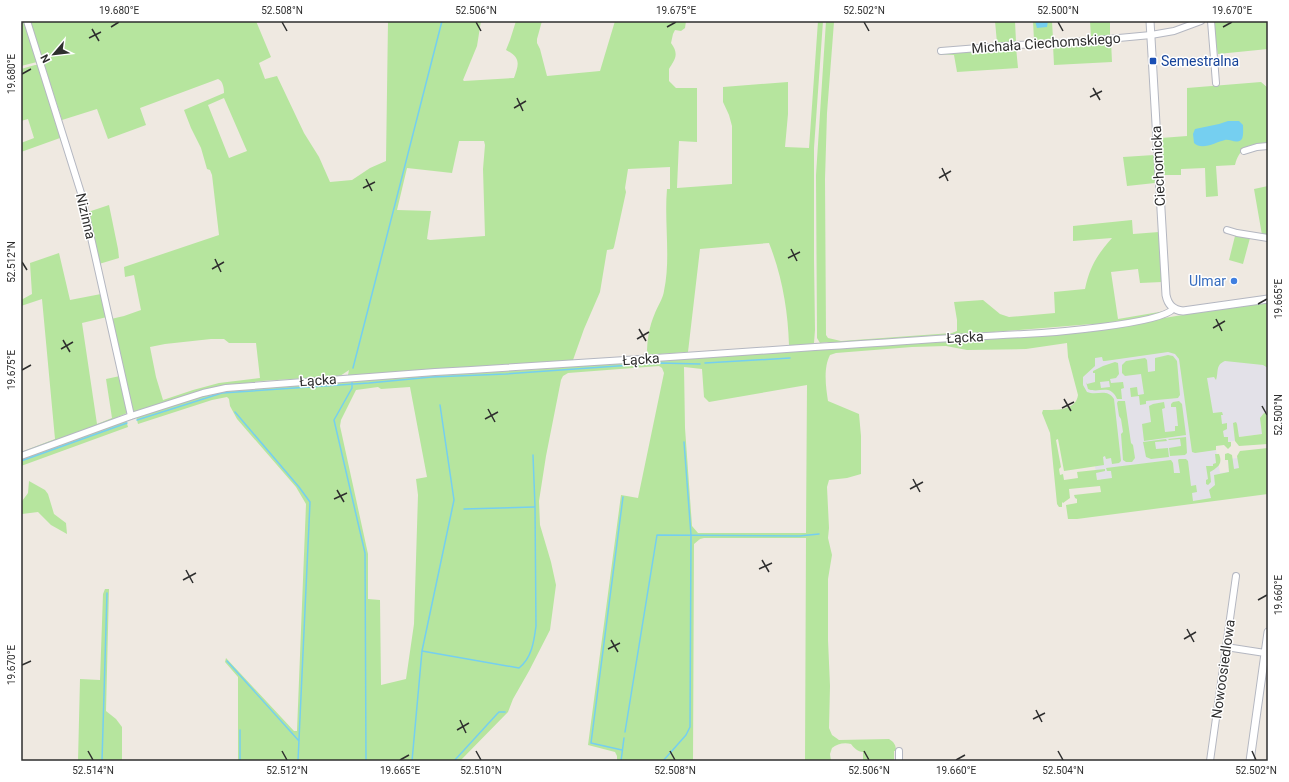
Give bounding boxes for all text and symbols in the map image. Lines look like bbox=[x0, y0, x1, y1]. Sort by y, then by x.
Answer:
text: 19.680°E bbox=[99, 5, 139, 16]
text: 52.508°N bbox=[261, 5, 303, 16]
text: 52.506°N bbox=[455, 5, 497, 16]
text: 19.675°E bbox=[656, 5, 696, 16]
text: 52.502°N bbox=[843, 5, 885, 16]
text: 52.500°N bbox=[1037, 5, 1079, 16]
text: 19.670°E bbox=[1212, 5, 1252, 16]
street label: Michała Ciechomskiego bbox=[971, 30, 1121, 56]
north arrow bbox=[34, 34, 74, 74]
text: N bbox=[38, 52, 53, 65]
place label: Semestralna bbox=[1161, 53, 1239, 69]
text: 19.680°E bbox=[6, 54, 17, 94]
marker: Semestralna bbox=[1148, 56, 1158, 66]
street label: Ciechomicka bbox=[1148, 125, 1168, 207]
street label: Nizinna bbox=[73, 191, 99, 241]
text: 52.512°N bbox=[6, 241, 17, 283]
place label: Ulmar bbox=[1189, 273, 1226, 289]
marker: Ulmar bbox=[1229, 276, 1239, 286]
text: 19.665°E bbox=[1273, 279, 1284, 319]
street label: Łącka bbox=[946, 328, 984, 346]
text: 19.675°E bbox=[6, 350, 17, 390]
street label: Łącka bbox=[622, 350, 660, 368]
street label: Łącka bbox=[299, 371, 337, 389]
text: 52.500°N bbox=[1273, 394, 1284, 436]
text: 19.660°E bbox=[1273, 575, 1284, 615]
street label: Nowoosiedlowa bbox=[1208, 618, 1238, 720]
text: 19.670°E bbox=[6, 645, 17, 685]
text: 52.514°N bbox=[72, 765, 114, 776]
text: 52.512°N bbox=[266, 765, 308, 776]
text: 19.665°E bbox=[380, 765, 420, 776]
text: 52.510°N bbox=[460, 765, 502, 776]
text: 52.508°N bbox=[654, 765, 696, 776]
text: 52.506°N bbox=[848, 765, 890, 776]
text: 19.660°E bbox=[936, 765, 976, 776]
text: 52.504°N bbox=[1042, 765, 1084, 776]
text: 52.502°N bbox=[1235, 765, 1277, 776]

